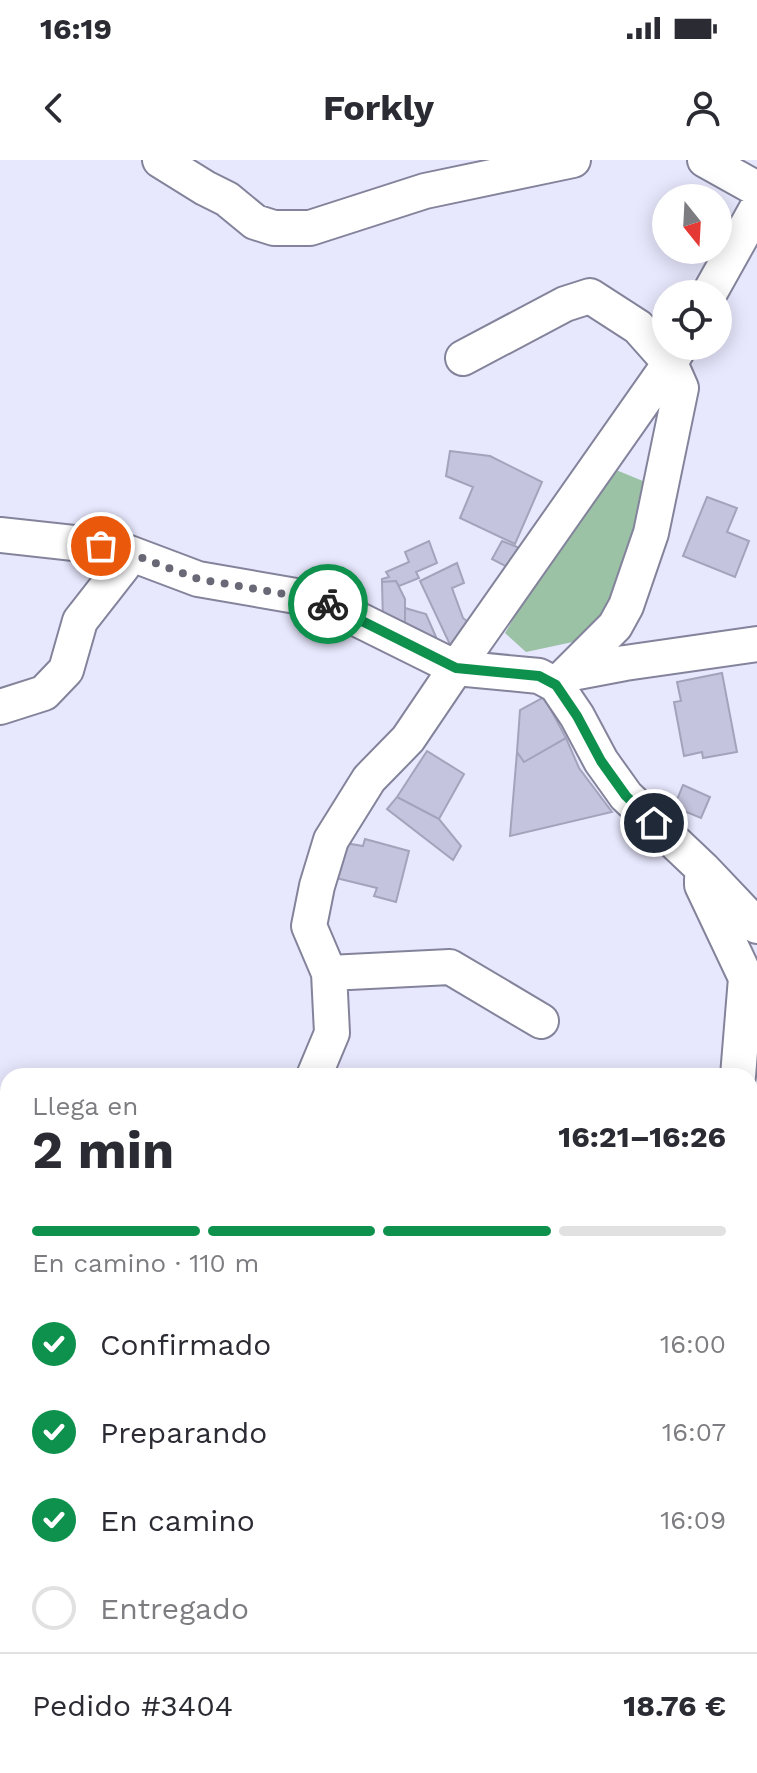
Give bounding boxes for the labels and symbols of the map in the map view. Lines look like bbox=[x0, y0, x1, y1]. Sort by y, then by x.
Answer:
north arrow bbox=[652, 184, 732, 264]
pin bbox=[67, 512, 135, 580]
courier bbox=[288, 564, 368, 644]
pin bbox=[620, 789, 688, 857]

